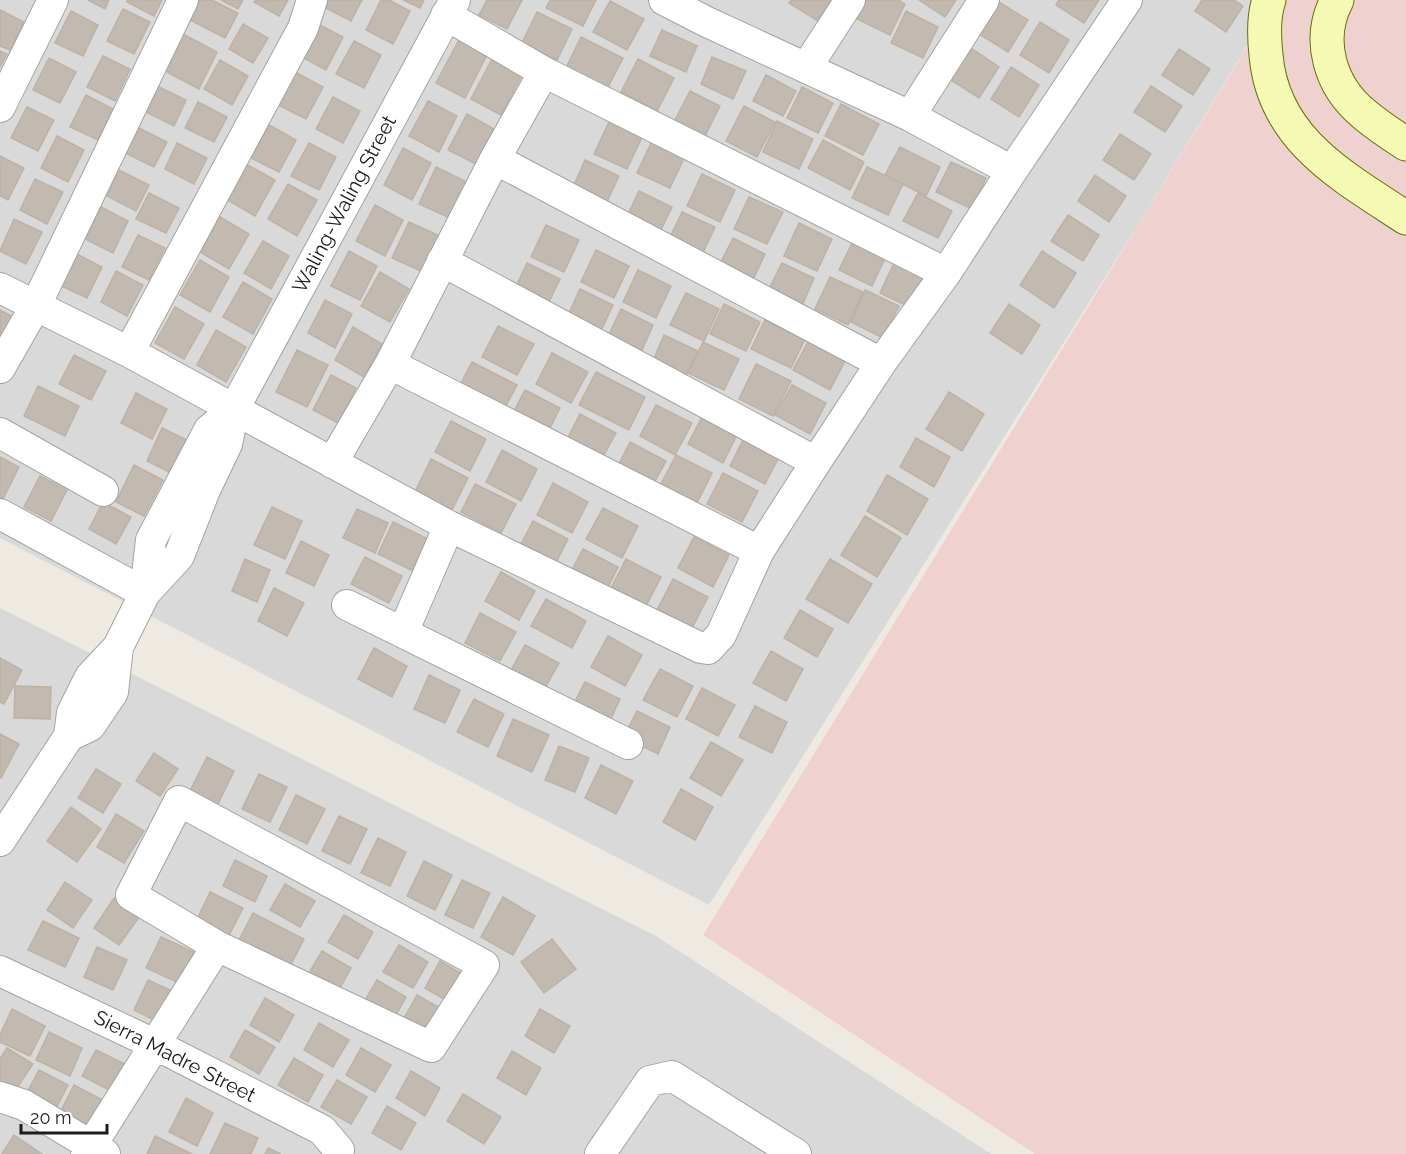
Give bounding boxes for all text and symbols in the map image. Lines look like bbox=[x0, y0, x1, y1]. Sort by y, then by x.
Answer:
street label: Waling-Waling Street bbox=[287, 111, 401, 297]
street label: Sierra Madre Street bbox=[90, 1005, 260, 1107]
scale bar bbox=[21, 1097, 106, 1135]
text: 20 m bbox=[30, 1107, 72, 1128]

